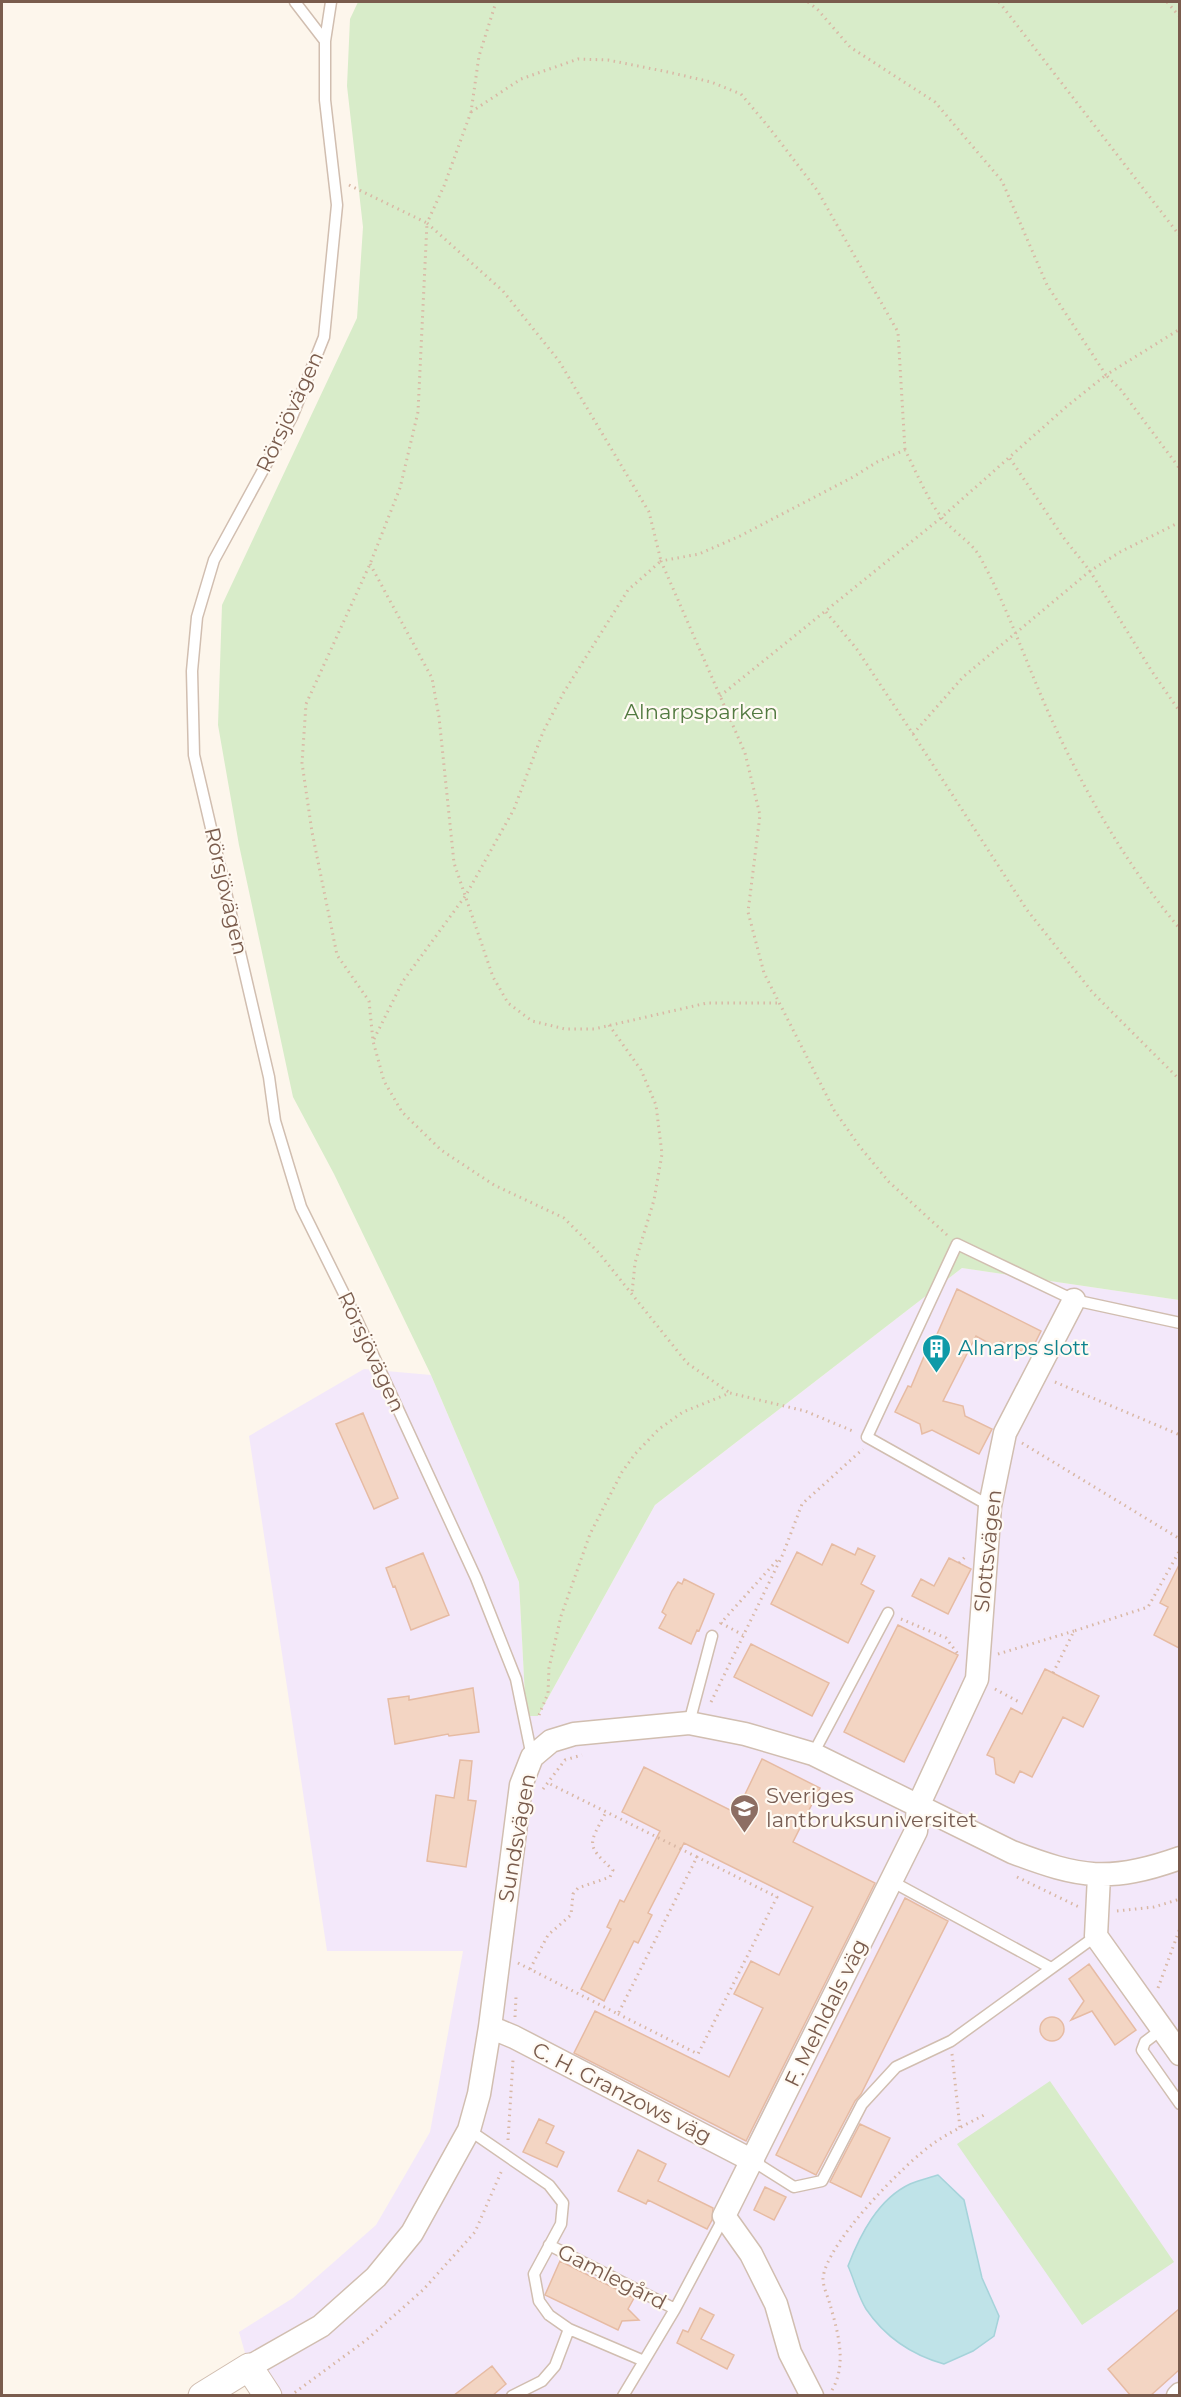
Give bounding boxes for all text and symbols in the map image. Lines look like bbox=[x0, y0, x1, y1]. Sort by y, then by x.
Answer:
street label: Rörsjövägen bbox=[251, 347, 328, 476]
park label: Alnarpsparken bbox=[624, 699, 778, 724]
street label: Rörsjövägen bbox=[200, 825, 253, 957]
street label: Rörsjövägen bbox=[333, 1287, 410, 1416]
building icon: Alnarps slott bbox=[921, 1332, 953, 1374]
place label: Alnarps slott bbox=[958, 1335, 1089, 1360]
street label: Slottsvägen bbox=[969, 1488, 1006, 1613]
street label: Sundsvägen bbox=[493, 1772, 540, 1904]
place label: Sveriges lantbruksuniversitet bbox=[766, 1783, 977, 1832]
school or university icon: Sveriges lantbruksuniversitet bbox=[729, 1792, 761, 1834]
street label: F. Mehldals väg bbox=[779, 1935, 872, 2091]
street label: C. H. Granzows väg bbox=[528, 2037, 716, 2149]
street label: Gamlegård bbox=[554, 2239, 671, 2315]

